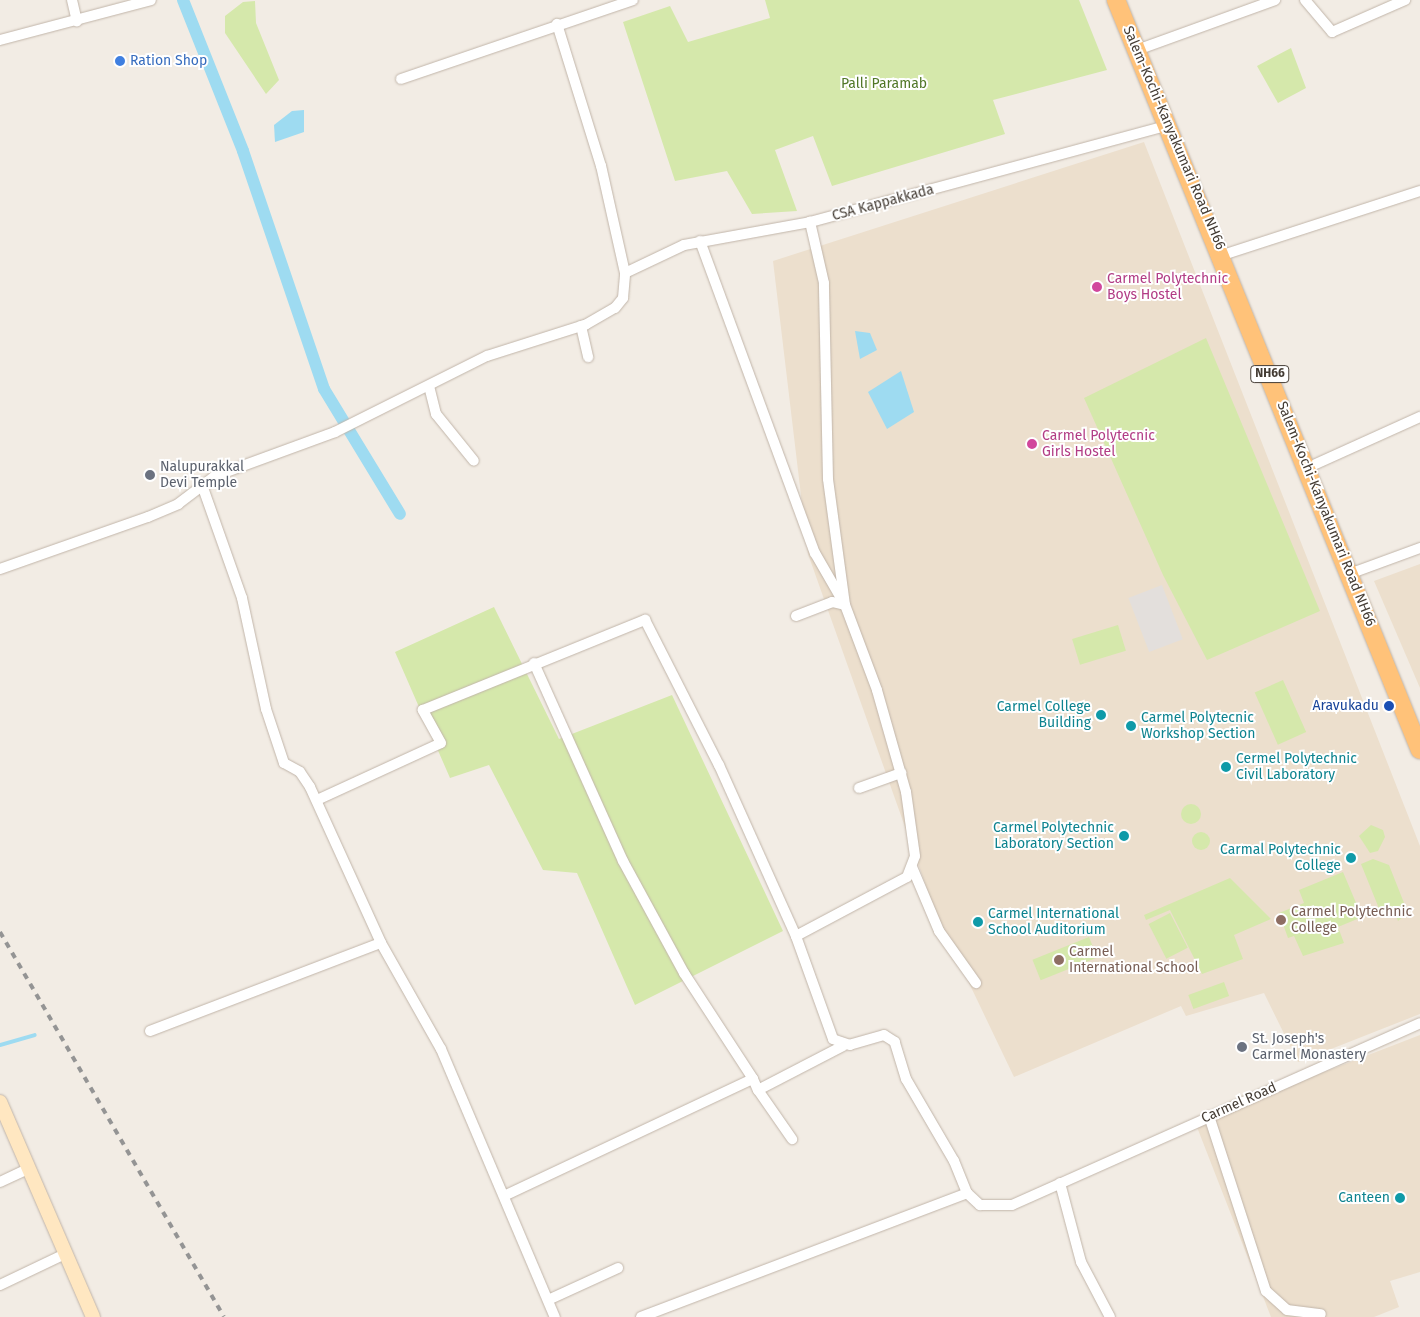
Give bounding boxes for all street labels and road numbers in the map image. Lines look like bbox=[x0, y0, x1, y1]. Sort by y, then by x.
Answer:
street label: Salem-Kochi-Kanyakumari Road NH66 bbox=[1119, 24, 1229, 252]
street label: CSA Kappakkada bbox=[830, 181, 936, 225]
road number: NH66 bbox=[1250, 364, 1290, 384]
street label: Salem-Kochi-Kanyakumari Road NH66 bbox=[1273, 399, 1379, 629]
street label: Carmel Road bbox=[1199, 1079, 1279, 1127]

